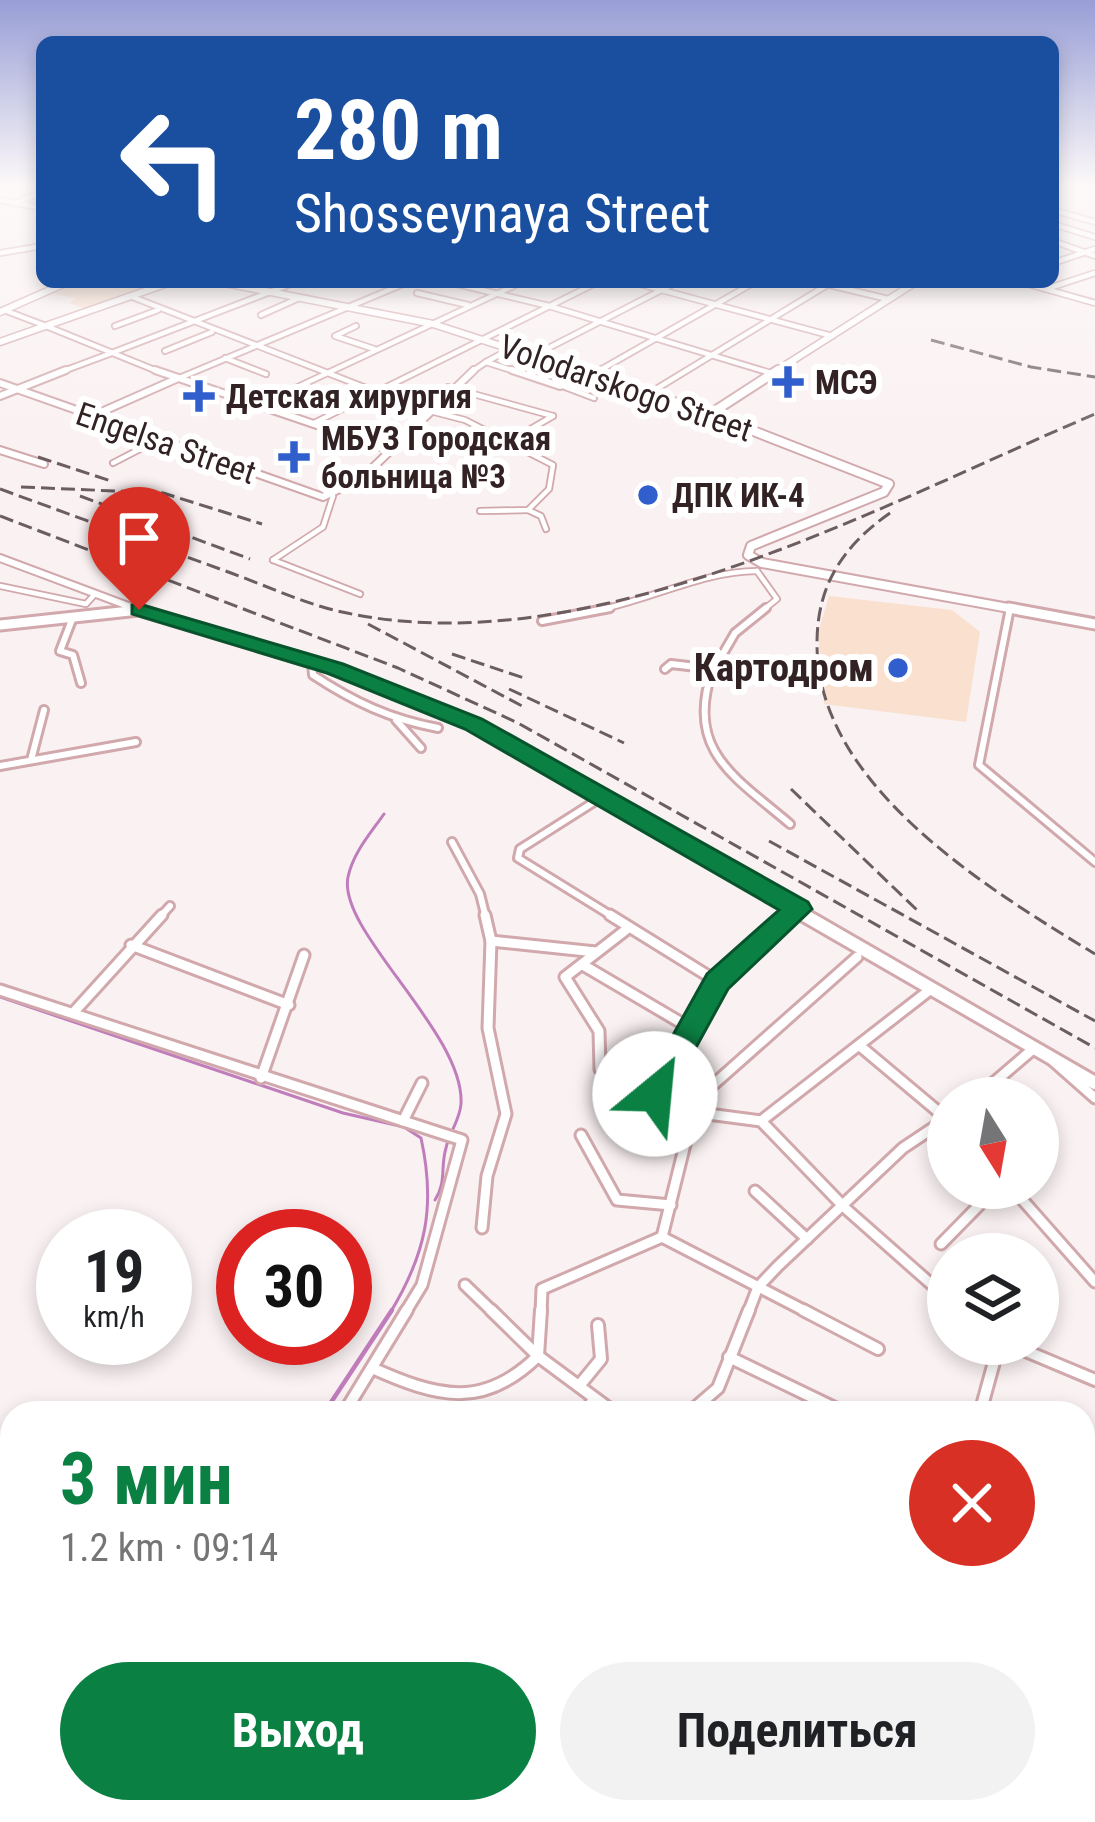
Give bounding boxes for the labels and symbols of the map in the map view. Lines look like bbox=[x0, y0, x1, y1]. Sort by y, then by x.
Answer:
street label: Volodarskogo Street bbox=[494, 326, 758, 450]
place label: МСЭ bbox=[815, 363, 878, 402]
marker: МСЭ bbox=[772, 366, 804, 398]
place label: Детская хирургия bbox=[226, 377, 472, 416]
marker: Детская хирургия bbox=[183, 380, 215, 412]
street label: Engelsa Street bbox=[71, 394, 261, 492]
place label: МБУЗ Городская больница №3 bbox=[321, 419, 551, 496]
marker: МБУЗ Городская больница №3 bbox=[278, 441, 310, 473]
place label: ДПК ИК-4 bbox=[672, 476, 805, 515]
marker: ДПК ИК-4 bbox=[635, 482, 661, 508]
pin bbox=[88, 487, 190, 610]
place label: Картодром bbox=[694, 645, 874, 691]
marker: Картодром bbox=[885, 655, 911, 681]
position arrow bbox=[592, 1031, 718, 1157]
north arrow bbox=[927, 1077, 1059, 1209]
speed limit sign: 30 bbox=[216, 1209, 372, 1365]

